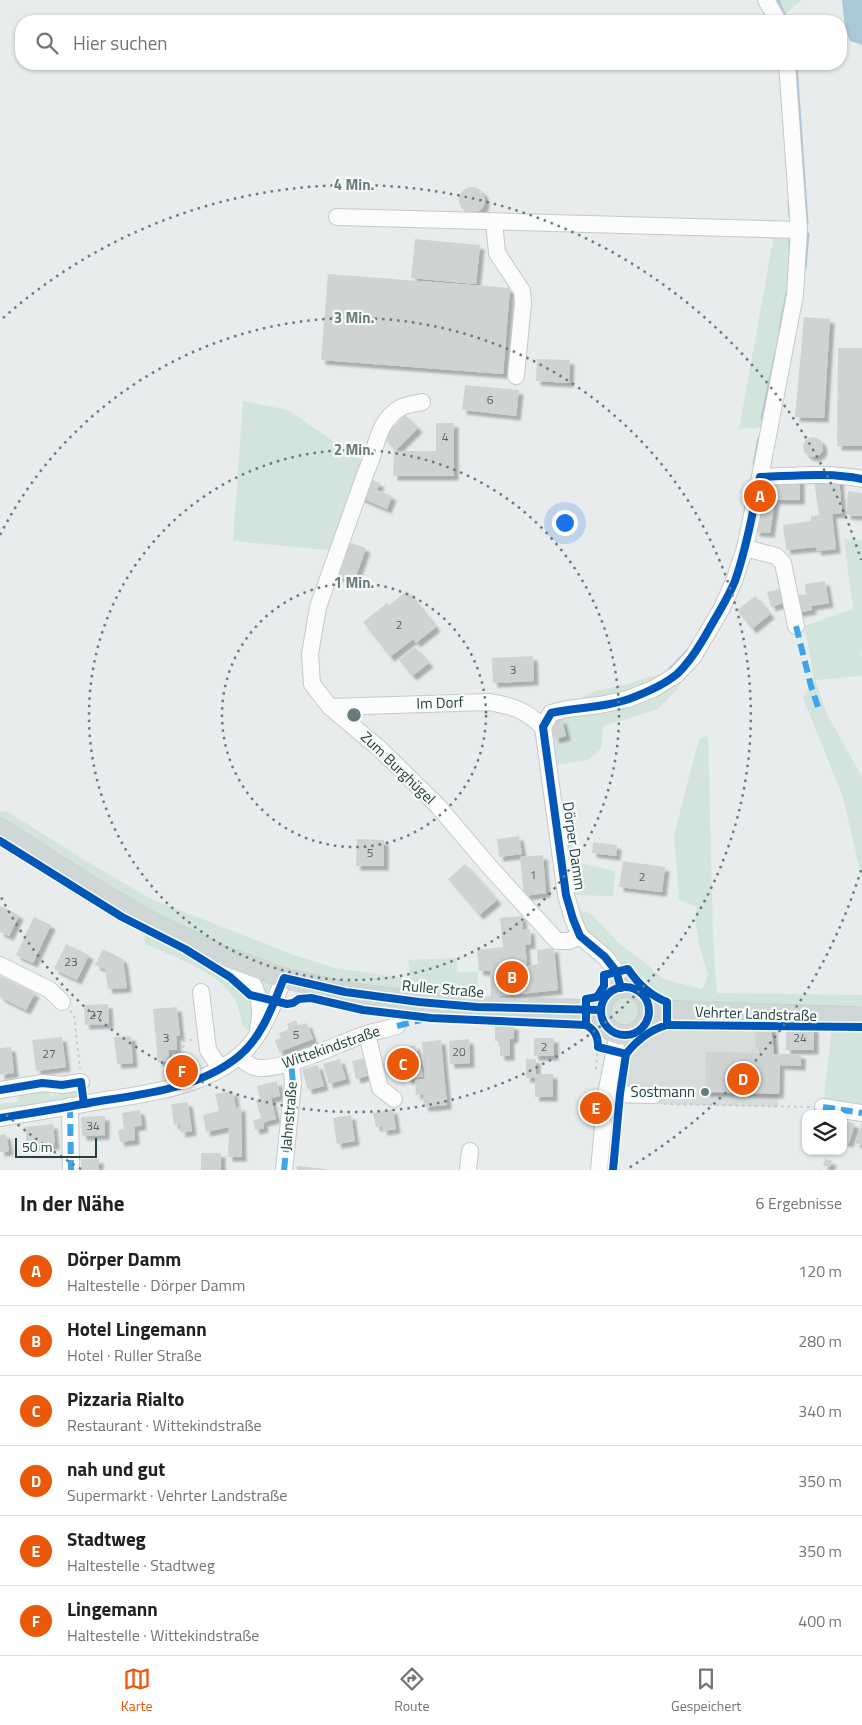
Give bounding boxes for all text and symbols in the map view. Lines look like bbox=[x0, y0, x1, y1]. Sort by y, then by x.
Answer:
search box bbox=[15, 15, 847, 70]
text: Hier suchen bbox=[73, 28, 168, 57]
icon: search bbox=[33, 29, 61, 57]
text: 4 Min. bbox=[334, 173, 374, 196]
text: 3 Min. bbox=[334, 306, 374, 329]
house number: 6 bbox=[487, 390, 494, 409]
house number: 4 bbox=[442, 427, 449, 446]
text: 2 Min. bbox=[334, 438, 374, 461]
pin: A bbox=[744, 477, 776, 515]
your location bbox=[552, 510, 578, 536]
text: 1 Min. bbox=[334, 571, 374, 594]
house number: 2 bbox=[396, 615, 402, 634]
house number: 3 bbox=[510, 660, 516, 679]
street label: Im Dorf bbox=[416, 690, 464, 715]
centre of rings bbox=[345, 706, 363, 724]
street label: Zum Burghügel bbox=[356, 726, 441, 809]
street label: Dörper Damm bbox=[557, 800, 592, 892]
house number: 5 bbox=[367, 843, 374, 862]
house number: 1 bbox=[530, 865, 536, 884]
house number: 2 bbox=[639, 867, 645, 886]
house number: 23 bbox=[64, 952, 78, 971]
pin: B bbox=[496, 958, 528, 996]
street label: Ruller Straße bbox=[401, 973, 485, 1004]
street label: Vehrter Landstraße bbox=[695, 1000, 817, 1027]
house number: 27 bbox=[89, 1005, 103, 1024]
street label: Wittekindstraße bbox=[279, 1019, 383, 1074]
house number: 5 bbox=[293, 1025, 300, 1044]
house number: 3 bbox=[163, 1028, 169, 1047]
house number: 24 bbox=[793, 1028, 807, 1047]
house number: 2 bbox=[541, 1037, 547, 1056]
house number: 20 bbox=[452, 1042, 466, 1061]
house number: 27 bbox=[42, 1044, 56, 1063]
pin: C bbox=[387, 1045, 419, 1083]
pin: F bbox=[166, 1052, 198, 1090]
pin: D bbox=[727, 1060, 759, 1098]
place label: Sostmann bbox=[631, 1080, 695, 1103]
street label: Jahnstraße bbox=[274, 1081, 303, 1151]
marker: Sostmann bbox=[699, 1086, 711, 1098]
pin: E bbox=[580, 1089, 612, 1127]
map controls bbox=[802, 1110, 847, 1155]
button: layers bbox=[802, 1110, 847, 1155]
house number: 34 bbox=[86, 1116, 100, 1135]
scale bar bbox=[15, 1135, 98, 1158]
text: 50 m bbox=[22, 1136, 52, 1157]
text: In der Nähe bbox=[20, 1187, 125, 1219]
text: 6 Ergebnisse bbox=[755, 1191, 842, 1215]
text: Dörper Damm bbox=[67, 1244, 181, 1273]
text: A bbox=[31, 1259, 41, 1283]
text: 120 m bbox=[798, 1259, 842, 1283]
text: Haltestelle · Dörper Damm bbox=[67, 1273, 245, 1297]
text: Hotel Lingemann bbox=[67, 1314, 207, 1343]
text: B bbox=[31, 1329, 41, 1353]
text: 280 m bbox=[798, 1329, 842, 1353]
text: Hotel · Ruller Straße bbox=[67, 1343, 202, 1367]
text: Pizzaria Rialto bbox=[67, 1384, 184, 1413]
text: C bbox=[32, 1399, 40, 1423]
text: 340 m bbox=[798, 1399, 842, 1423]
text: Restaurant · Wittekindstraße bbox=[67, 1413, 262, 1437]
text: nah und gut bbox=[67, 1454, 165, 1483]
text: D bbox=[31, 1469, 41, 1493]
text: 350 m bbox=[798, 1469, 842, 1493]
text: Supermarkt · Vehrter Landstraße bbox=[67, 1483, 287, 1507]
text: Stadtweg bbox=[67, 1524, 146, 1553]
text: E bbox=[32, 1539, 40, 1563]
text: 350 m bbox=[798, 1539, 842, 1563]
text: Haltestelle · Stadtweg bbox=[67, 1553, 215, 1577]
text: Lingemann bbox=[67, 1594, 158, 1623]
text: F bbox=[32, 1609, 40, 1633]
text: 400 m bbox=[798, 1609, 842, 1633]
text: Haltestelle · Wittekindstraße bbox=[67, 1623, 259, 1647]
tab: Karte bbox=[121, 1665, 153, 1716]
tab: Route bbox=[394, 1665, 429, 1716]
tab: Gespeichert bbox=[671, 1665, 741, 1716]

